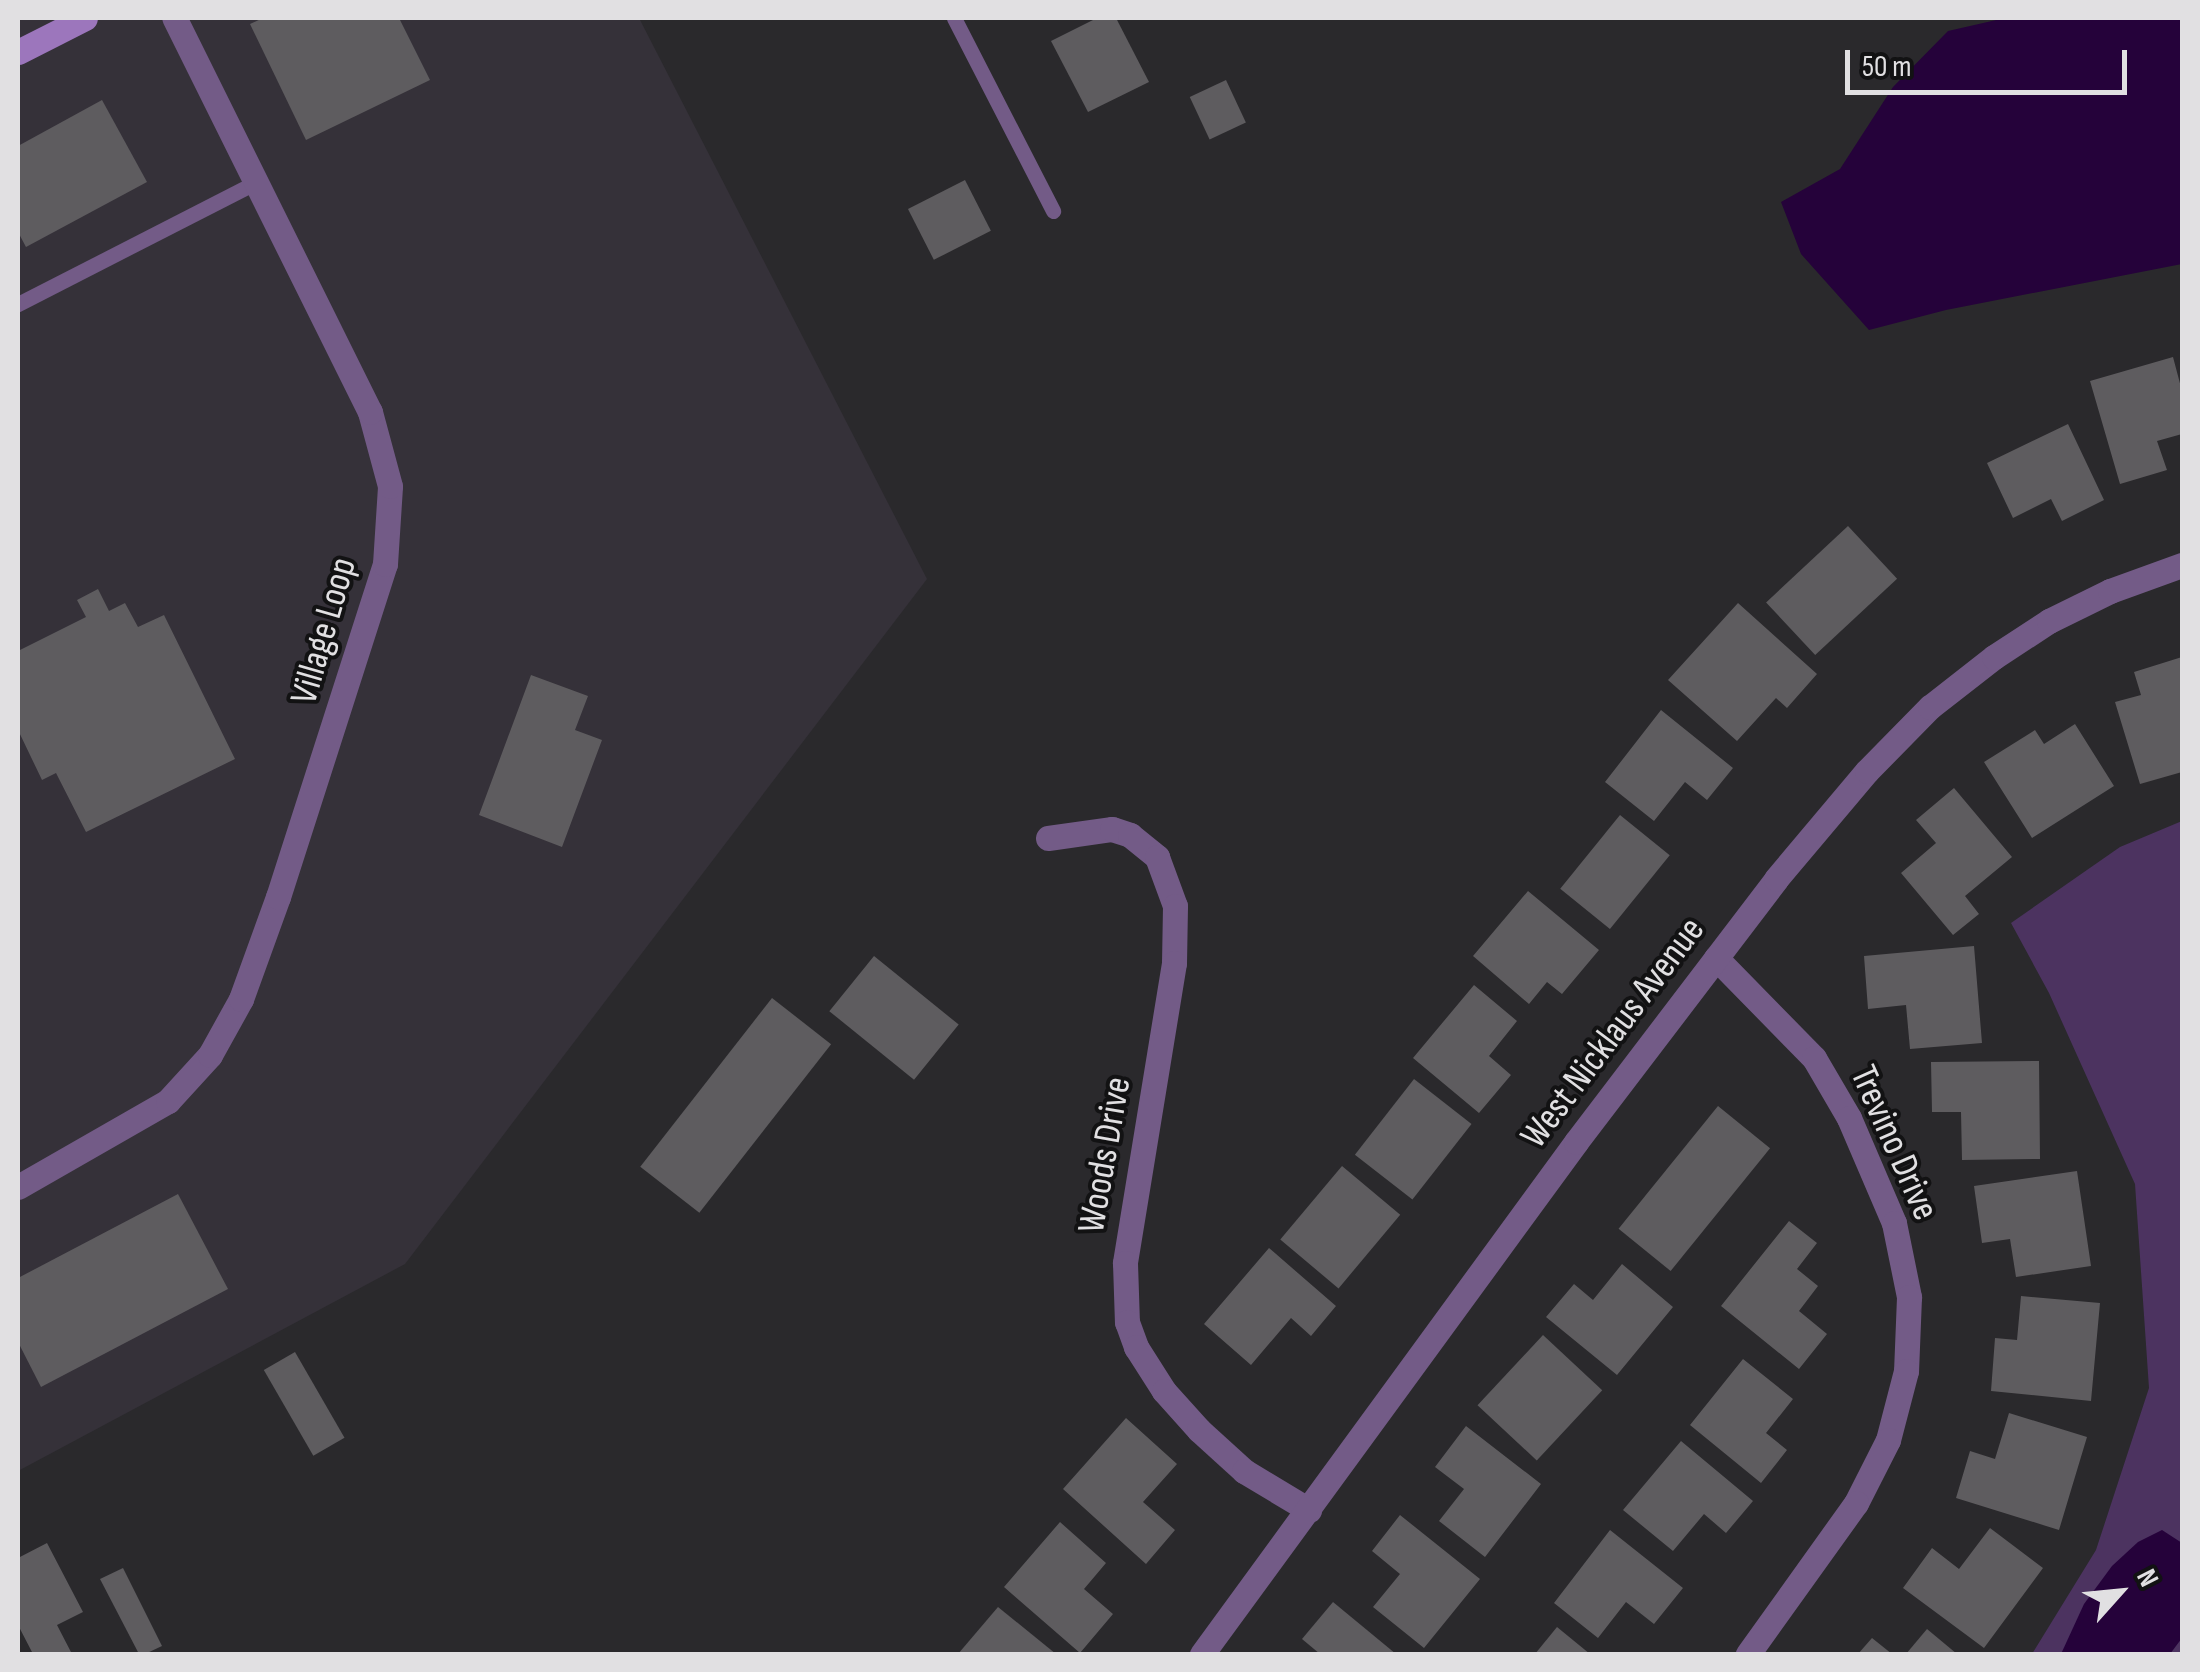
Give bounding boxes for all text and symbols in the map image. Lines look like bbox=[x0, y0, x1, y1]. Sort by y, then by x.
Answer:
scale bar bbox=[1850, 30, 2132, 92]
text: 50 m bbox=[1862, 49, 1911, 85]
street label: Village Loop bbox=[281, 553, 367, 709]
street label: West Nicklaus Avenue bbox=[1511, 909, 1715, 1157]
street label: Trevino Drive bbox=[1840, 1059, 1948, 1227]
street label: Woods Drive bbox=[1069, 1073, 1141, 1237]
north arrow bbox=[2070, 1542, 2170, 1642]
text: N bbox=[2129, 1564, 2165, 1592]

